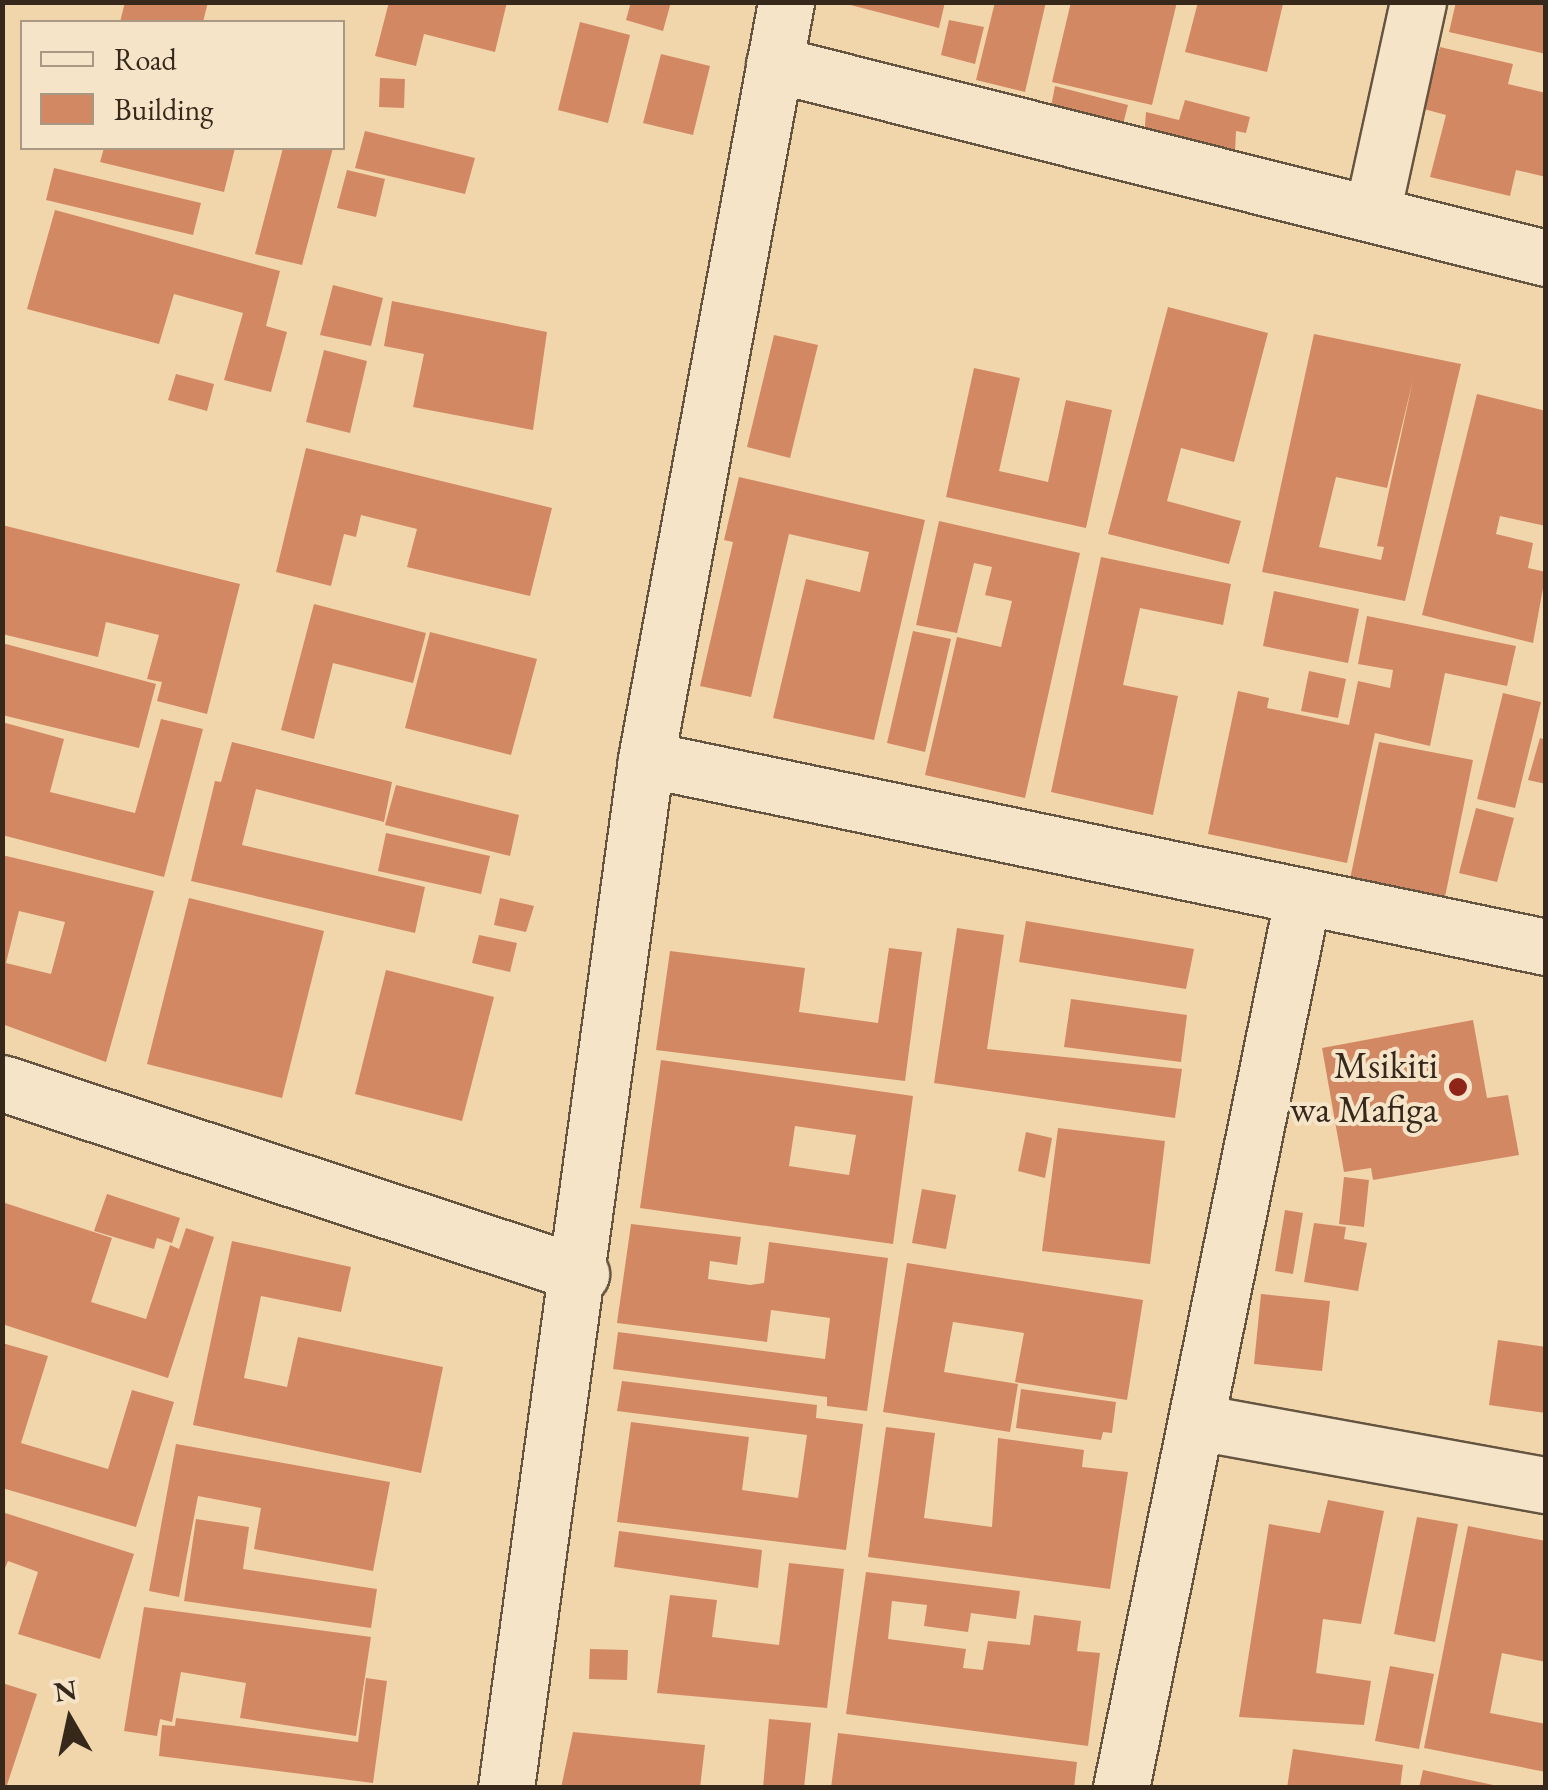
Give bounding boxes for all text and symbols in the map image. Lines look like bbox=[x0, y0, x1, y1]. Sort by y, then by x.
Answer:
legend bbox=[20, 20, 345, 150]
text: Road bbox=[114, 40, 177, 79]
text: Building bbox=[114, 90, 213, 129]
place label: Msikiti wa Mafiga bbox=[1290, 1042, 1438, 1132]
marker: Msikiti wa Mafiga bbox=[1447, 1076, 1469, 1098]
north arrow bbox=[20, 1670, 120, 1770]
text: N bbox=[51, 1671, 79, 1710]

